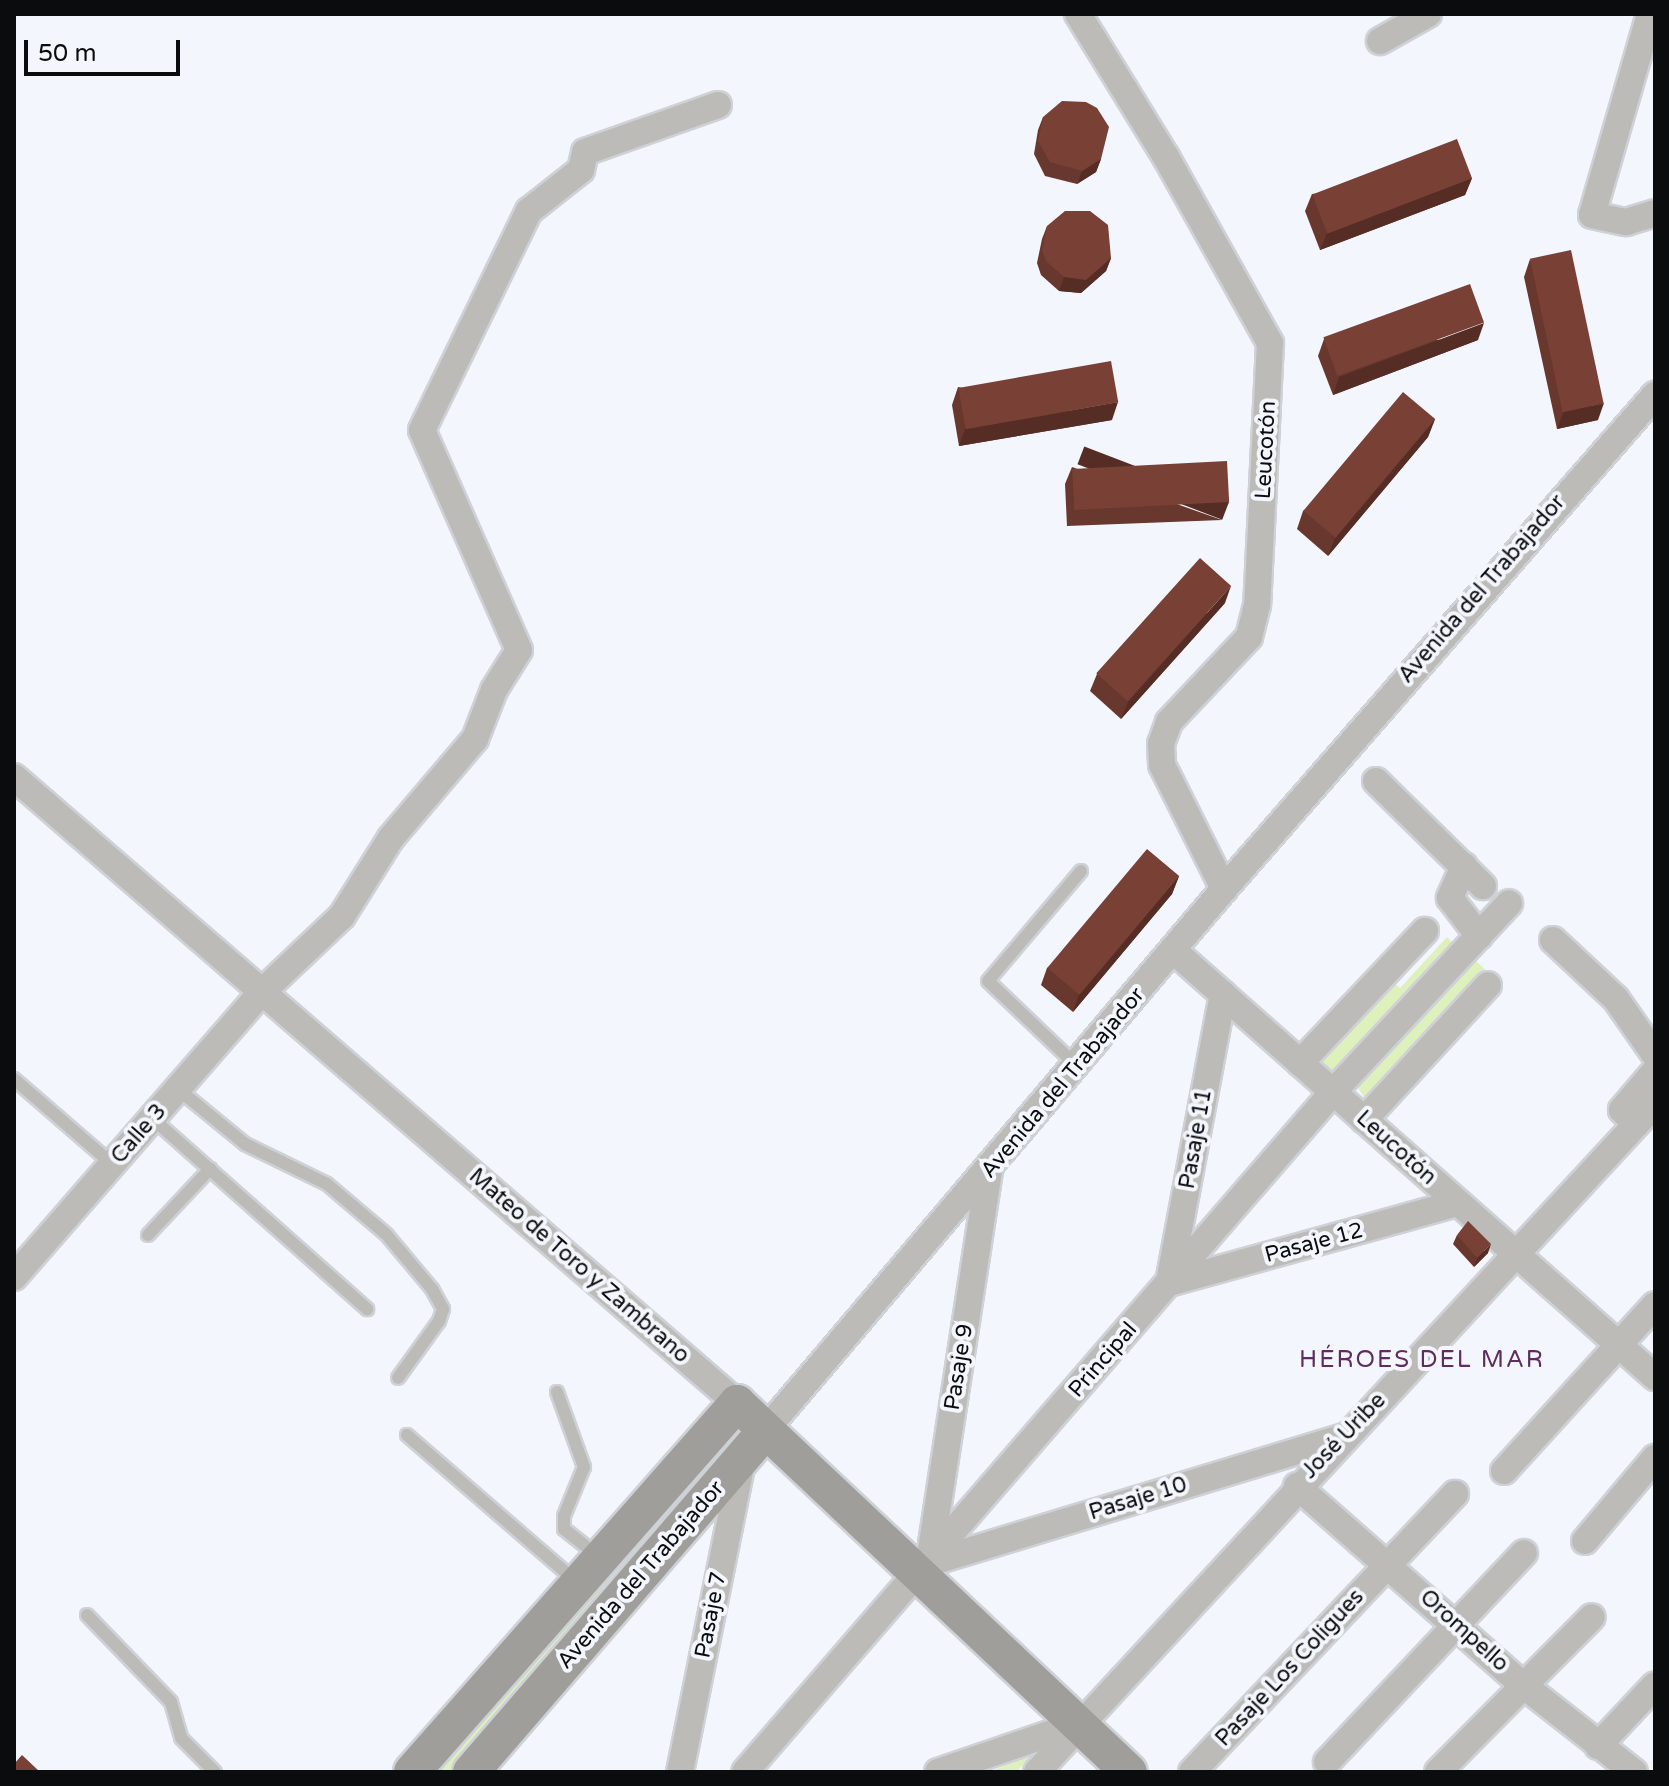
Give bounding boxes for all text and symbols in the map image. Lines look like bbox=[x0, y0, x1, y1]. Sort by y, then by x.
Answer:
scale bar bbox=[28, 24, 184, 74]
text: 50 m bbox=[38, 39, 96, 68]
street label: Leucotón bbox=[1250, 400, 1282, 500]
street label: Avenida del Trabajador bbox=[1393, 490, 1571, 688]
street label: Avenida del Trabajador bbox=[976, 982, 1150, 1184]
street label: Pasaje 11 bbox=[1174, 1087, 1218, 1191]
street label: Calle 3 bbox=[106, 1099, 172, 1169]
street label: Leucotón bbox=[1351, 1105, 1441, 1191]
street label: Mateo de Toro y Zambrano bbox=[463, 1163, 695, 1369]
street label: Pasaje 12 bbox=[1262, 1217, 1366, 1269]
street label: Principal bbox=[1063, 1317, 1143, 1403]
street label: Pasaje 9 bbox=[939, 1322, 979, 1412]
district label: HÉROES DEL MAR bbox=[1299, 1346, 1545, 1374]
street label: José Uribe bbox=[1297, 1388, 1391, 1484]
street label: Pasaje 10 bbox=[1086, 1472, 1190, 1526]
street label: Avenida del Trabajador bbox=[552, 1476, 730, 1674]
street label: Pasaje 7 bbox=[690, 1570, 732, 1660]
street label: Pasaje Los Coligues bbox=[1210, 1584, 1370, 1752]
street label: Orompello bbox=[1414, 1584, 1514, 1678]

